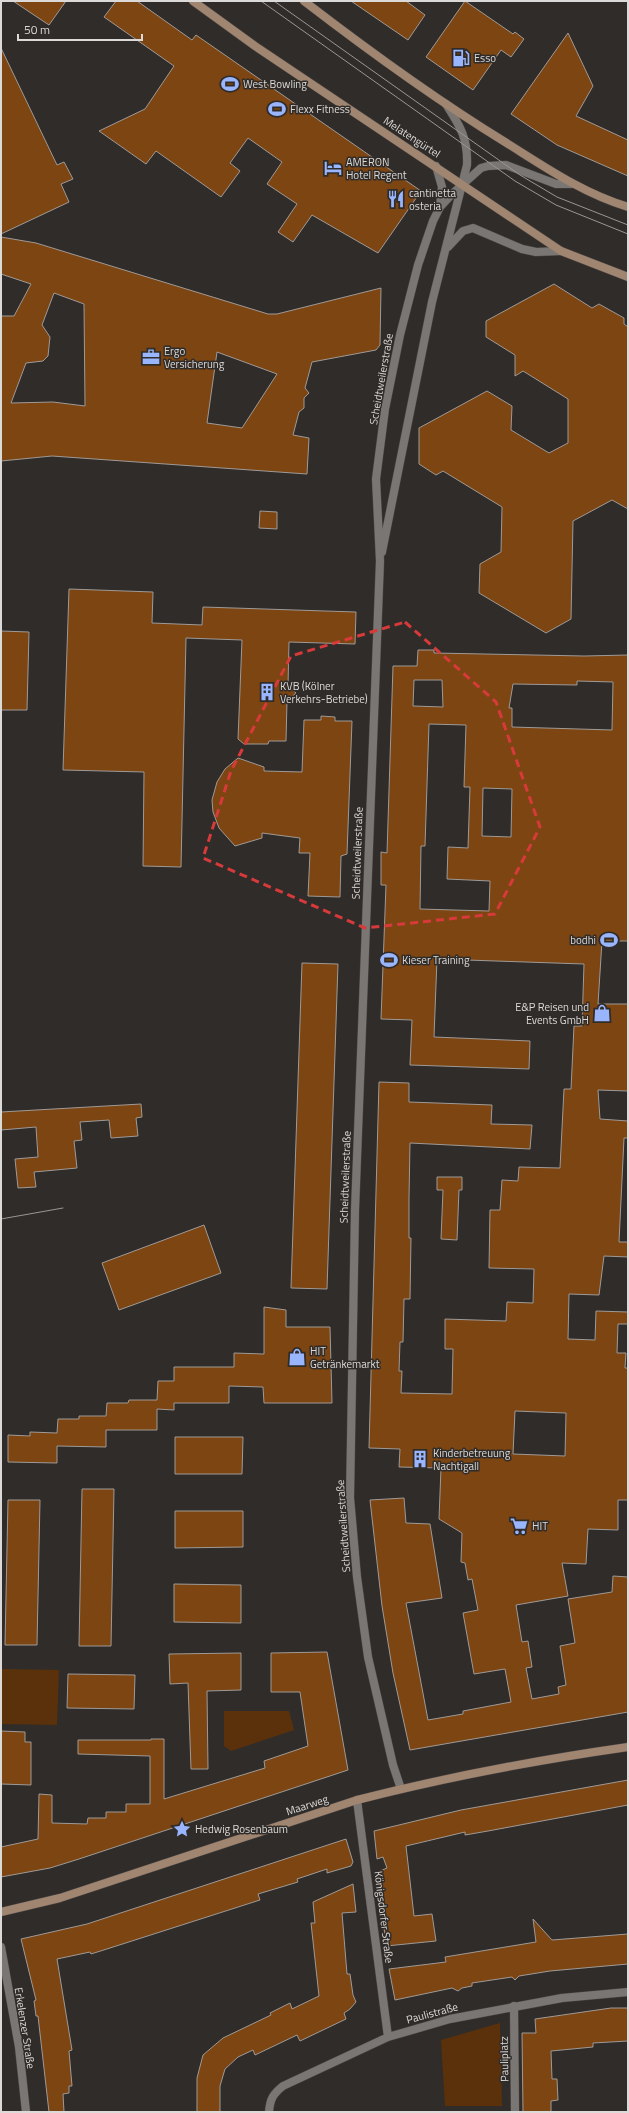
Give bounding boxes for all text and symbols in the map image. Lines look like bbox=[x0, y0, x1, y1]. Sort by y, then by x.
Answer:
scale bar bbox=[18, 16, 142, 42]
text: 50 m bbox=[24, 20, 50, 39]
fuel station icon: Esso bbox=[451, 48, 471, 68]
place label: Esso bbox=[474, 50, 496, 66]
sports icon: West Bowling bbox=[220, 74, 240, 94]
place label: West Bowling bbox=[243, 76, 307, 92]
sports icon: Flexx Fitness bbox=[267, 99, 287, 119]
place label: Flexx Fitness bbox=[290, 101, 350, 117]
street label: Melatengürtel bbox=[380, 112, 444, 162]
place label: AMERON Hotel Regent bbox=[346, 154, 407, 183]
hotel icon: AMERON Hotel Regent bbox=[323, 158, 343, 178]
place label: cantinetta osteria bbox=[409, 185, 457, 214]
restaurant icon: cantinetta osteria bbox=[386, 189, 406, 209]
street label: Scheidtweilerstraße bbox=[365, 332, 397, 426]
place label: Ergo Versicherung bbox=[164, 343, 225, 372]
office icon: Ergo Versicherung bbox=[141, 347, 161, 367]
place label: KVB (Kölner Verkehrs-Betriebe) bbox=[280, 678, 368, 707]
building icon: KVB (Kölner Verkehrs-Betriebe) bbox=[257, 682, 277, 702]
street label: Scheidtweilerstraße bbox=[347, 806, 367, 900]
sports icon: bodhi bbox=[599, 930, 619, 950]
place label: bodhi bbox=[570, 932, 596, 948]
sports icon: Kieser Training bbox=[379, 950, 399, 970]
place label: Kieser Training bbox=[402, 952, 470, 968]
place label: E&P Reisen und Events GmbH bbox=[515, 999, 589, 1028]
shop icon: E&P Reisen und Events GmbH bbox=[592, 1003, 612, 1023]
street label: Scheidtweilerstraße bbox=[335, 1130, 355, 1224]
place label: HIT Getränkemarkt bbox=[310, 1343, 380, 1372]
shop icon: HIT Getränkemarkt bbox=[287, 1347, 307, 1367]
place label: Kinderbetreuung Nachtigall bbox=[433, 1445, 511, 1474]
building icon: Kinderbetreuung Nachtigall bbox=[410, 1449, 430, 1469]
street label: Scheidtweilerstraße bbox=[332, 1479, 354, 1573]
supermarket icon: HIT bbox=[509, 1516, 529, 1536]
place label: HIT bbox=[532, 1518, 548, 1534]
street label: Maarweg bbox=[284, 1791, 331, 1819]
place icon: Hedwig Rosenbaum bbox=[172, 1819, 192, 1839]
place label: Hedwig Rosenbaum bbox=[195, 1821, 288, 1837]
street label: Königsdorfer Straße bbox=[370, 1870, 398, 1964]
street label: Erkelenzer Straße bbox=[11, 1986, 39, 2070]
street label: Paulistraße bbox=[404, 1998, 460, 2028]
street label: Pauliplatz bbox=[496, 2036, 512, 2082]

